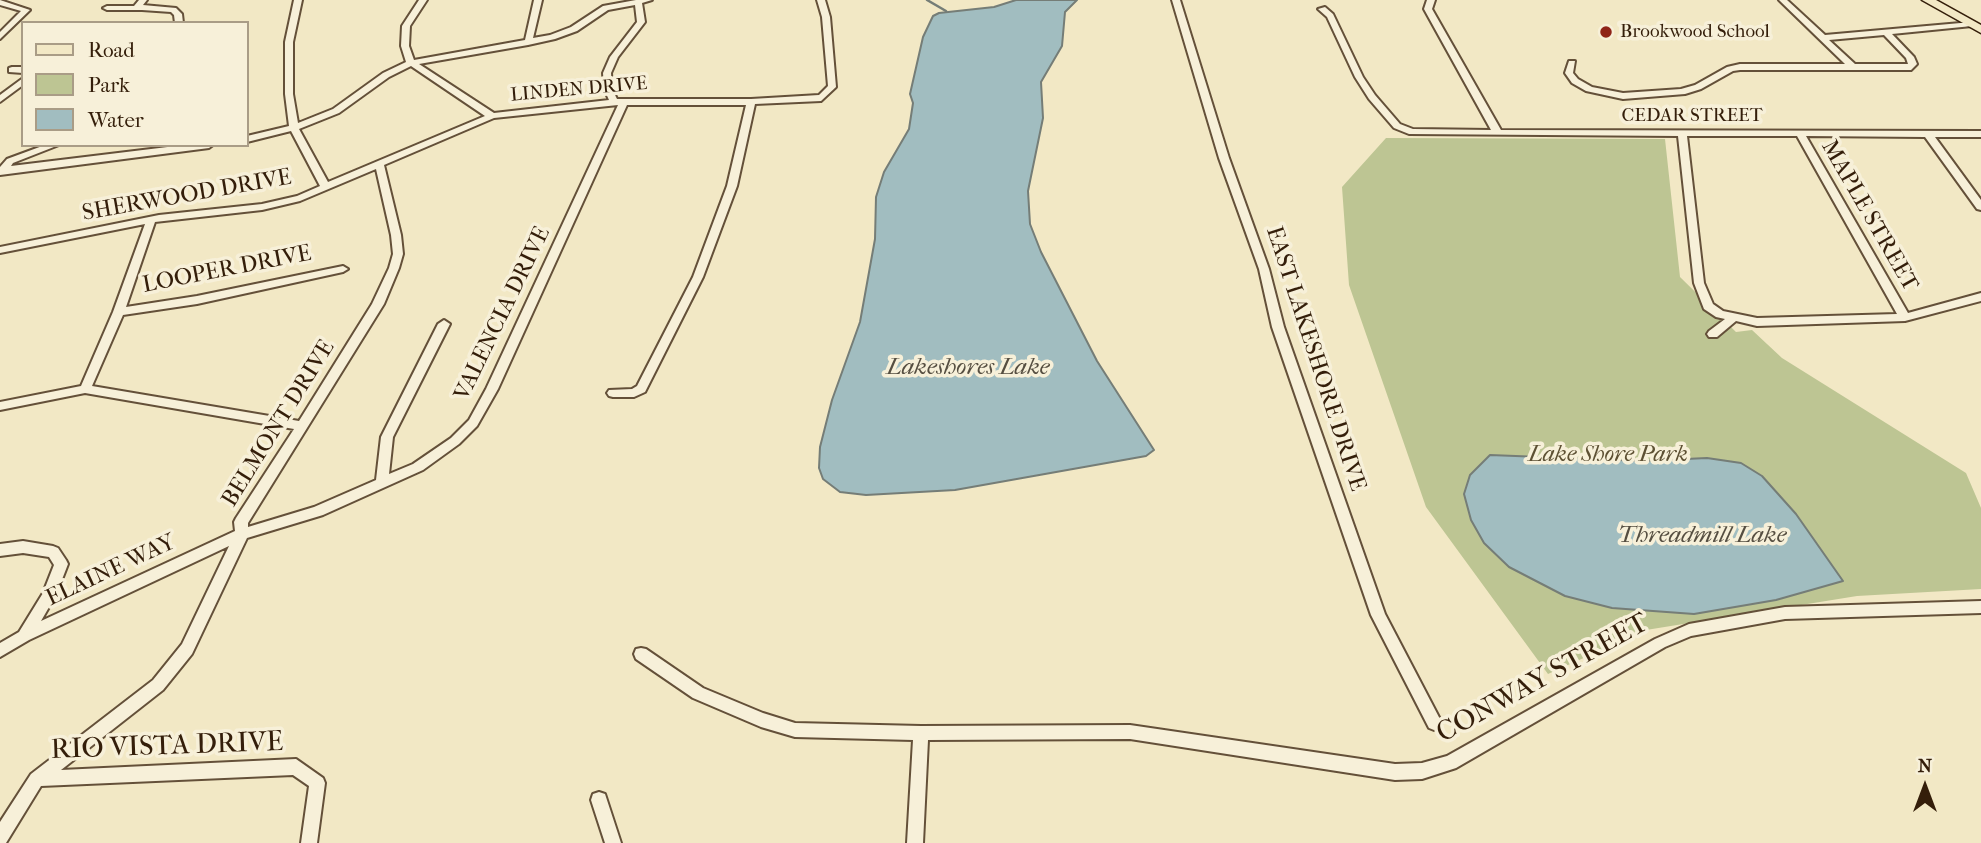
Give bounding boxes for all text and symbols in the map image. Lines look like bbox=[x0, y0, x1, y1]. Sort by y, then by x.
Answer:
legend bbox=[21, 21, 248, 147]
place label: Brookwood School bbox=[1620, 21, 1770, 43]
marker: Brookwood School bbox=[1598, 24, 1614, 40]
text: Road bbox=[88, 38, 135, 62]
text: Park bbox=[88, 73, 130, 97]
street label: LINDEN DRIVE bbox=[510, 73, 648, 107]
street label: CEDAR STREET bbox=[1622, 105, 1762, 127]
text: Water bbox=[88, 108, 144, 132]
street label: MAPLE STREET bbox=[1815, 135, 1923, 297]
street label: SHERWOOD DRIVE bbox=[80, 164, 294, 228]
street label: VALENCIA DRIVE bbox=[449, 223, 557, 405]
street label: EAST LAKESHORE DRIVE bbox=[1259, 223, 1371, 495]
street label: LOOPER DRIVE bbox=[140, 240, 314, 300]
street label: BELMONT DRIVE bbox=[217, 336, 341, 512]
water label: Lakeshores Lake bbox=[887, 354, 1049, 382]
park label: Lake Shore Park bbox=[1528, 441, 1688, 469]
water label: Threadmill Lake bbox=[1618, 522, 1786, 550]
street label: ELAINE WAY bbox=[42, 529, 180, 613]
street label: CONWAY STREET bbox=[1431, 607, 1655, 751]
street label: RIO VISTA DRIVE bbox=[50, 726, 284, 768]
north arrow bbox=[1890, 752, 1960, 822]
text: N bbox=[1918, 755, 1932, 777]

